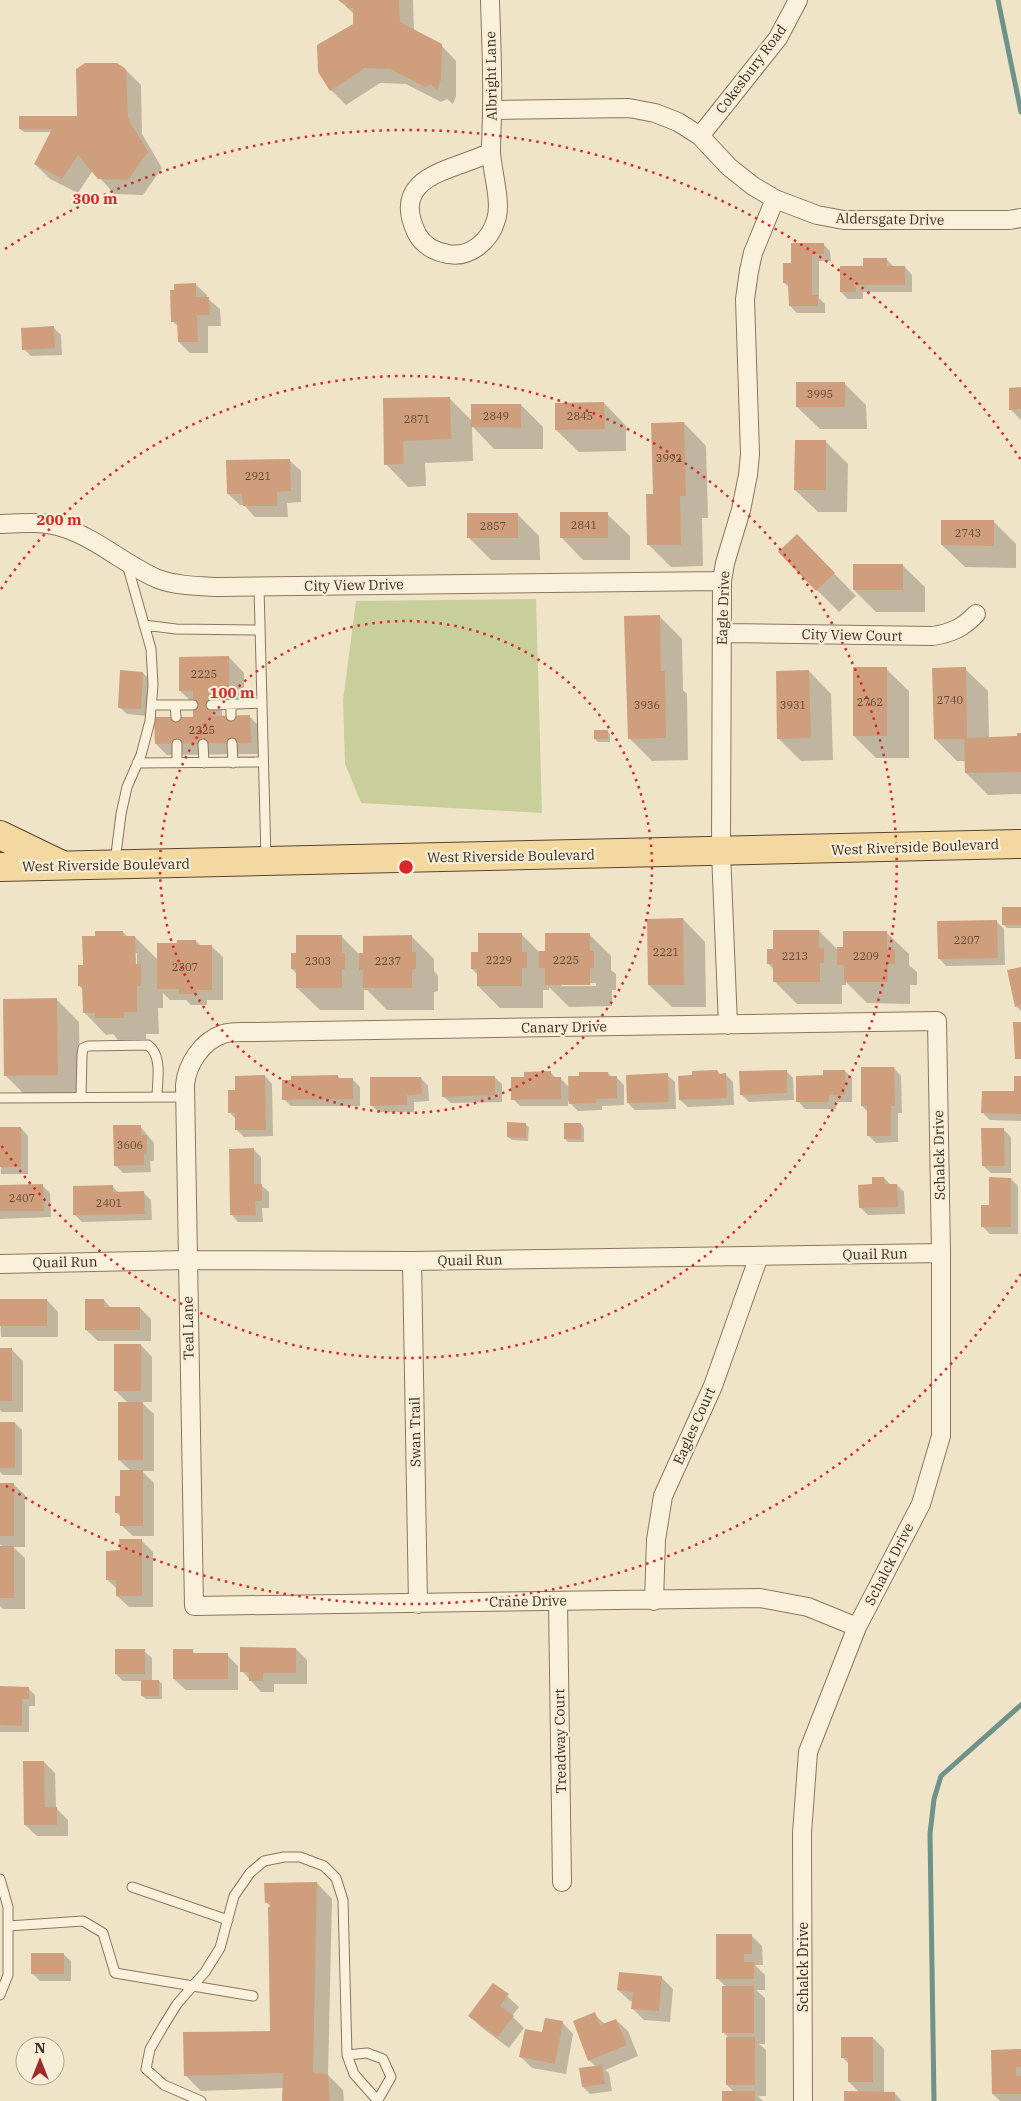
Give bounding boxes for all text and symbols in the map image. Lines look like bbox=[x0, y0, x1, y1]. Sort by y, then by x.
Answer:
street label: Cokesbury Road bbox=[712, 21, 791, 117]
street label: Albright Lane bbox=[481, 31, 501, 121]
text: 300 m bbox=[72, 189, 118, 208]
street label: Aldersgate Drive bbox=[836, 209, 944, 229]
house number: 3995 bbox=[807, 387, 833, 401]
house number: 2849 bbox=[483, 409, 509, 423]
house number: 2845 bbox=[567, 409, 593, 423]
house number: 2871 bbox=[404, 412, 430, 426]
house number: 3992 bbox=[656, 451, 682, 465]
house number: 2921 bbox=[245, 469, 271, 483]
text: 200 m bbox=[36, 510, 82, 529]
house number: 2841 bbox=[571, 518, 597, 532]
house number: 2857 bbox=[480, 519, 506, 533]
house number: 2743 bbox=[955, 526, 981, 540]
street label: Eagle Drive bbox=[713, 570, 733, 646]
street label: City View Drive bbox=[304, 575, 404, 595]
street label: City View Court bbox=[801, 625, 903, 645]
house number: 2225 bbox=[191, 667, 217, 681]
text: 100 m bbox=[209, 683, 255, 702]
house number: 2740 bbox=[937, 693, 964, 707]
house number: 2762 bbox=[857, 695, 883, 709]
house number: 3936 bbox=[634, 698, 660, 712]
house number: 3931 bbox=[780, 698, 806, 712]
house number: 2225 bbox=[189, 723, 215, 737]
street label: West Riverside Boulevard bbox=[831, 835, 1000, 859]
street label: West Riverside Boulevard bbox=[427, 846, 596, 866]
street label: West Riverside Boulevard bbox=[22, 855, 191, 875]
centre of rings bbox=[397, 858, 415, 876]
house number: 2207 bbox=[954, 933, 980, 947]
house number: 2221 bbox=[653, 945, 679, 959]
house number: 2213 bbox=[782, 949, 808, 963]
house number: 2209 bbox=[853, 949, 879, 963]
house number: 2229 bbox=[486, 953, 512, 967]
house number: 2225 bbox=[553, 953, 579, 967]
house number: 2303 bbox=[305, 954, 331, 968]
house number: 2237 bbox=[375, 954, 401, 968]
house number: 2307 bbox=[172, 960, 198, 974]
street label: Canary Drive bbox=[521, 1017, 607, 1037]
street label: Schalck Drive bbox=[929, 1110, 949, 1200]
house number: 3606 bbox=[117, 1138, 143, 1152]
house number: 2407 bbox=[9, 1191, 35, 1205]
house number: 2401 bbox=[96, 1196, 122, 1210]
street label: Quail Run bbox=[842, 1244, 908, 1264]
street label: Quail Run bbox=[437, 1250, 503, 1270]
street label: Quail Run bbox=[32, 1252, 98, 1272]
street label: Teal Lane bbox=[178, 1296, 198, 1360]
street label: Eagles Court bbox=[669, 1384, 719, 1467]
street label: Swan Trail bbox=[405, 1397, 425, 1467]
street label: Schalck Drive bbox=[861, 1520, 917, 1608]
street label: Crane Drive bbox=[489, 1591, 567, 1611]
street label: Treadway Court bbox=[550, 1688, 570, 1794]
street label: Schalck Drive bbox=[794, 1922, 812, 2012]
north arrow bbox=[15, 2036, 65, 2086]
text: N bbox=[34, 2039, 46, 2057]

